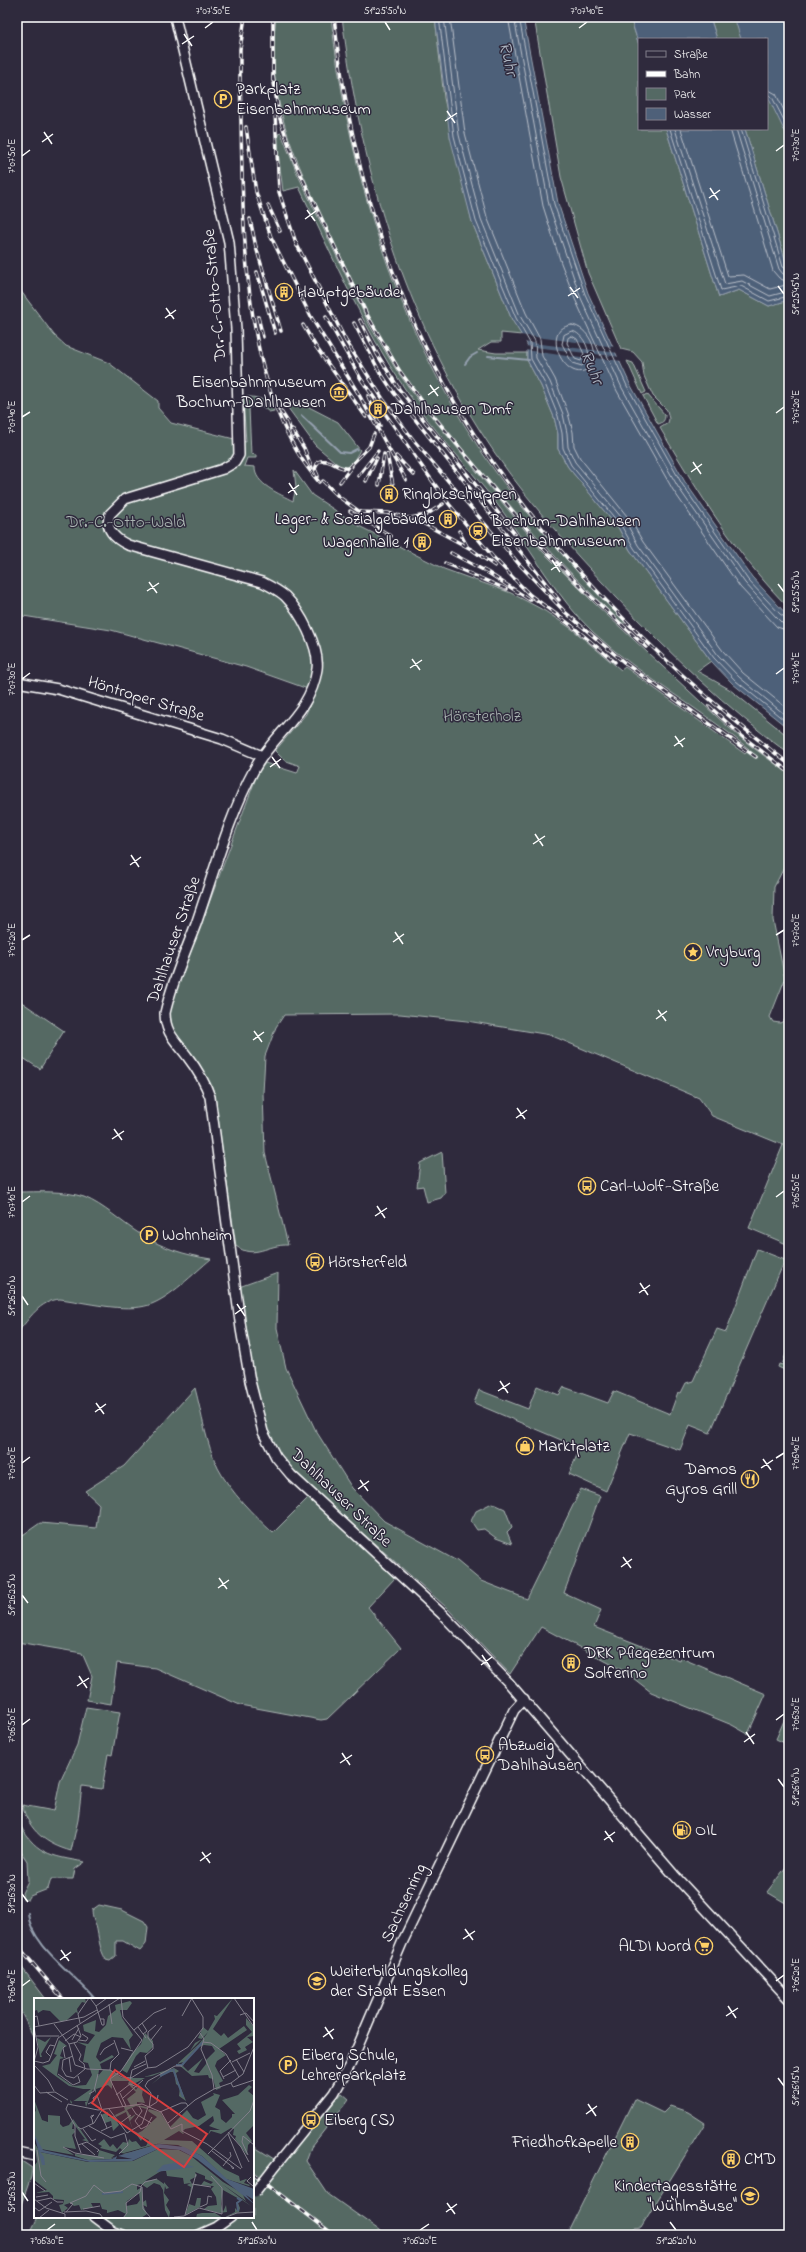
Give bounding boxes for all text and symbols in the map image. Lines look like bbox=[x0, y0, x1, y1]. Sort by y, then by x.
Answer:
text: 7°07'50"E bbox=[196, 4, 230, 19]
text: 51°25'50"N bbox=[364, 4, 406, 19]
text: 7°07'40"E bbox=[570, 4, 604, 19]
legend bbox=[638, 38, 768, 130]
water label: Ruhr bbox=[490, 39, 524, 81]
text: Straße bbox=[674, 46, 708, 64]
text: Bahn bbox=[673, 66, 700, 84]
place label: Parkplatz Eisenbahnmuseum bbox=[236, 77, 371, 122]
text: Park bbox=[674, 86, 696, 104]
parking icon: Parkplatz Eisenbahnmuseum bbox=[213, 89, 233, 109]
text: Wasser bbox=[674, 106, 711, 124]
text: 7°07'30"E bbox=[789, 128, 804, 162]
text: 7°07'50"E bbox=[5, 139, 20, 173]
street label: Dr.-C.-Otto-Straße bbox=[197, 228, 233, 363]
text: 51°25'45"N bbox=[789, 273, 804, 315]
place label: Hauptgebäude bbox=[297, 280, 401, 307]
building icon: Hauptgebäude bbox=[274, 282, 294, 302]
water label: Ruhr bbox=[573, 347, 610, 391]
place label: Eisenbahnmuseum Bochum-Dahlhausen bbox=[176, 370, 326, 415]
museum icon: Eisenbahnmuseum Bochum-Dahlhausen bbox=[329, 382, 349, 402]
text: 7°07'20"E bbox=[789, 390, 804, 424]
place label: Dahlhausen Dmf bbox=[390, 397, 513, 422]
building icon: Dahlhausen Dmf bbox=[368, 399, 388, 419]
text: 7°07'40"E bbox=[5, 400, 20, 434]
place label: Ringlokschuppen bbox=[402, 482, 517, 509]
building icon: Ringlokschuppen bbox=[379, 484, 399, 504]
place label: Lager- & Sozialgebäude bbox=[275, 507, 435, 534]
building icon: Lager- & Sozialgebäude bbox=[438, 509, 458, 529]
place label: Bochum-Dahlhausen Eisenbahnmuseum bbox=[490, 509, 640, 554]
park label: Dr.-C.-Otto-Wald bbox=[65, 510, 186, 535]
station icon: Bochum-Dahlhausen Eisenbahnmuseum bbox=[468, 521, 488, 541]
place label: Wagenhalle 1 bbox=[323, 530, 410, 557]
building icon: Wagenhalle 1 bbox=[412, 532, 432, 552]
text: 51°25'50"N bbox=[789, 571, 804, 613]
text: 7°07'10"E bbox=[789, 652, 804, 684]
text: 7°07'30"E bbox=[5, 662, 20, 696]
street label: Höntroper Straße bbox=[85, 669, 208, 729]
park label: Hörsterholz bbox=[443, 704, 522, 729]
street label: Dahlhauser Straße bbox=[140, 873, 208, 1008]
text: 7°07'00"E bbox=[789, 913, 804, 947]
text: 7°07'20"E bbox=[5, 923, 20, 957]
place label: Vryburg bbox=[705, 940, 760, 967]
place icon: Vryburg bbox=[683, 942, 703, 962]
text: 7°06'50"E bbox=[789, 1173, 804, 1209]
place label: Carl-Wolf-Straße bbox=[600, 1174, 720, 1199]
bus stop icon: Carl-Wolf-Straße bbox=[577, 1176, 597, 1196]
text: 7°07'10"E bbox=[5, 1186, 20, 1218]
place label: Wohnheim bbox=[162, 1223, 232, 1248]
parking icon: Wohnheim bbox=[139, 1225, 159, 1245]
place label: Hörsterfeld bbox=[328, 1250, 408, 1275]
bus stop icon: Hörsterfeld bbox=[305, 1252, 325, 1272]
text: 51°26'20"N bbox=[5, 1276, 20, 1316]
place label: Marktplatz bbox=[538, 1434, 610, 1459]
shop icon: Marktplatz bbox=[515, 1436, 535, 1456]
text: 7°06'40"E bbox=[789, 1436, 804, 1470]
street label: Dahlhauser Straße bbox=[284, 1442, 398, 1553]
text: 7°07'00"E bbox=[5, 1446, 20, 1480]
place label: Damos Gyros Grill bbox=[665, 1457, 737, 1503]
restaurant icon: Damos Gyros Grill bbox=[740, 1469, 760, 1489]
text: 51°26'25"N bbox=[5, 1574, 20, 1616]
place label: DRK Pflegezentrum Solferino bbox=[583, 1641, 715, 1686]
building icon: DRK Pflegezentrum Solferino bbox=[561, 1653, 581, 1673]
text: 7°06'30"E bbox=[789, 1697, 804, 1731]
text: 7°06'50"E bbox=[5, 1707, 20, 1743]
place label: Abzweig Dahlhausen bbox=[497, 1733, 582, 1778]
bus stop icon: Abzweig Dahlhausen bbox=[475, 1745, 495, 1765]
text: 51°26'10"N bbox=[789, 1767, 804, 1806]
place label: OIL bbox=[695, 1818, 717, 1843]
fuel station icon: OIL bbox=[672, 1820, 692, 1840]
street label: Sachsenring bbox=[375, 1859, 435, 1948]
text: 51°26'30"N bbox=[5, 1874, 20, 1914]
place label: ALDI Nord bbox=[618, 1934, 691, 1959]
supermarket icon: ALDI Nord bbox=[694, 1936, 714, 1956]
text: 7°06'20"E bbox=[789, 1958, 804, 1992]
place label: Weiterbildungskolleg der Stadt Essen bbox=[330, 1959, 468, 2004]
text: 7°06'40"E bbox=[5, 1969, 20, 2003]
school or university icon: Weiterbildungskolleg der Stadt Essen bbox=[307, 1971, 327, 1991]
inset map bbox=[34, 1998, 254, 2218]
place label: Eiberg Schule, Lehrerparkplatz bbox=[301, 2043, 407, 2088]
parking icon: Eiberg Schule, Lehrerparkplatz bbox=[278, 2055, 298, 2075]
text: 51°26'15"N bbox=[789, 2066, 804, 2106]
place label: Eiberg (S) bbox=[324, 2108, 394, 2135]
bus stop icon: Eiberg (S) bbox=[301, 2110, 321, 2130]
place label: Friedhofkapelle bbox=[511, 2130, 617, 2155]
building icon: Friedhofkapelle bbox=[620, 2132, 640, 2152]
place label: CMD bbox=[744, 2147, 776, 2172]
building icon: CMD bbox=[721, 2149, 741, 2169]
text: 51°26'35"N bbox=[5, 2171, 20, 2212]
place label: Kindertagesstätte "Wühlmäuse" bbox=[614, 2174, 737, 2219]
school or university icon: Kindertagesstätte "Wühlmäuse" bbox=[740, 2186, 760, 2206]
text: 7°06'30"E bbox=[30, 2234, 64, 2249]
text: 51°26'30"N bbox=[237, 2234, 277, 2249]
text: 7°06'20"E bbox=[403, 2234, 437, 2249]
text: 51°26'20"N bbox=[656, 2234, 696, 2249]

